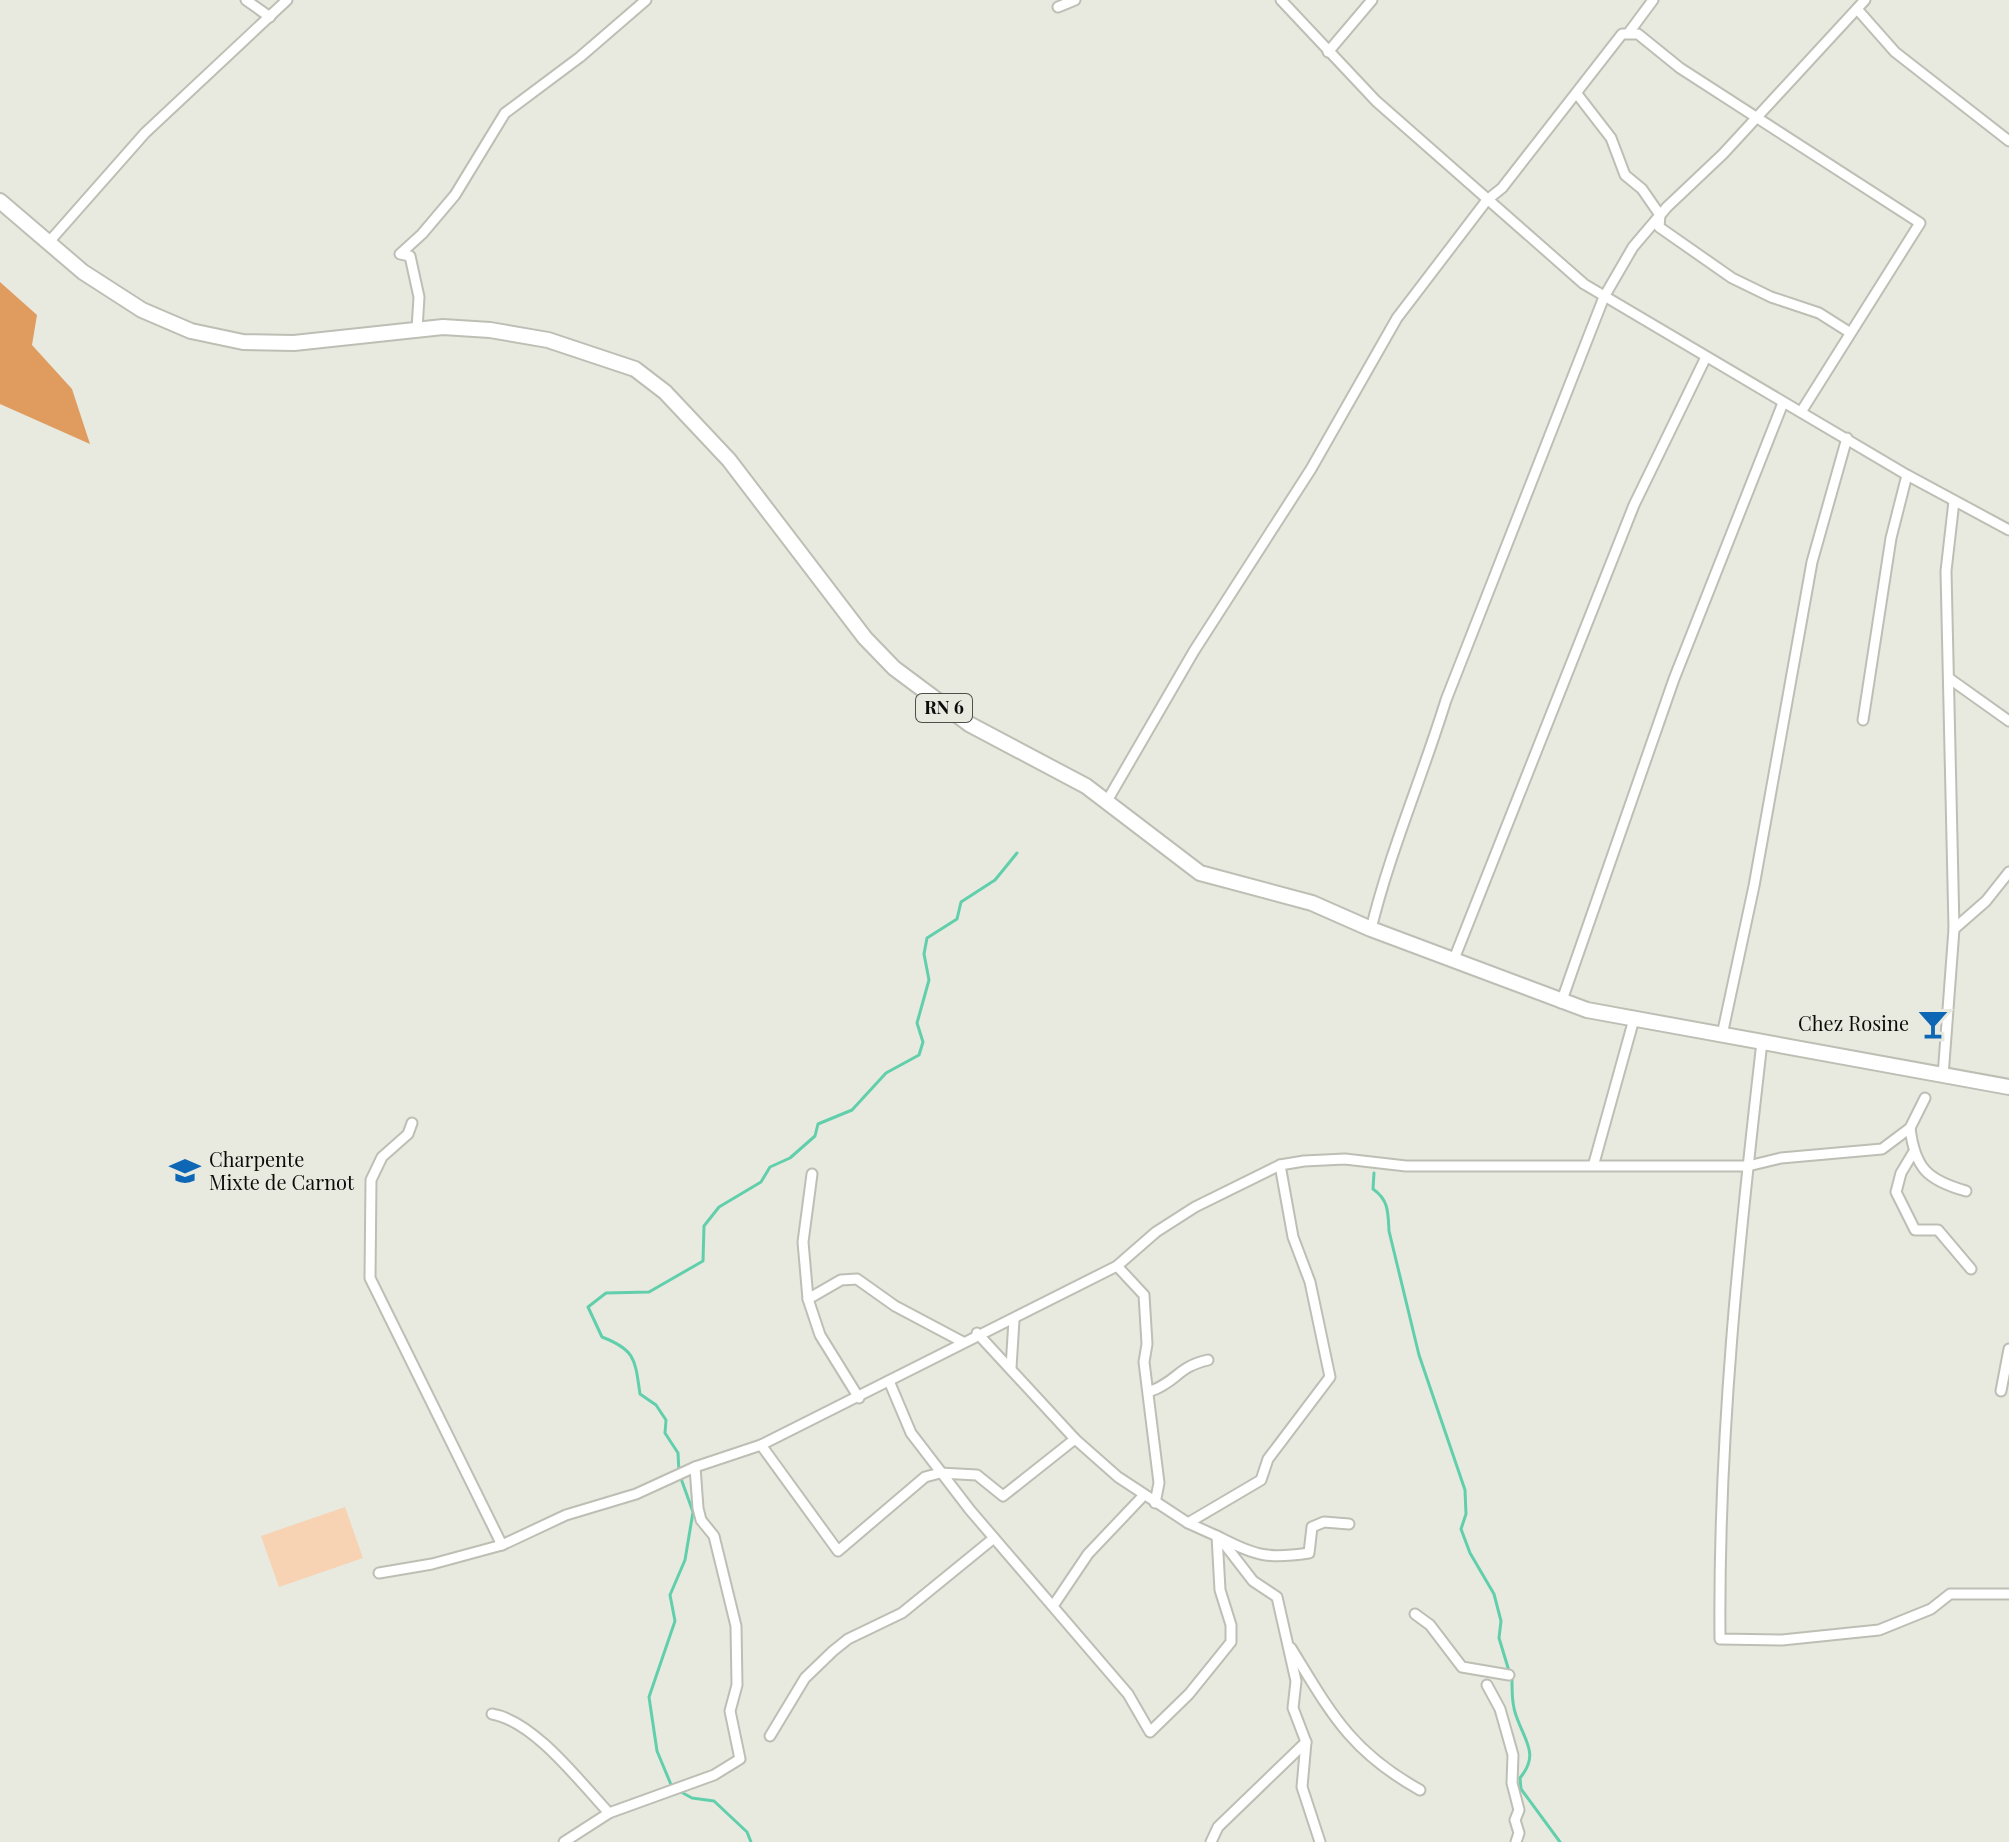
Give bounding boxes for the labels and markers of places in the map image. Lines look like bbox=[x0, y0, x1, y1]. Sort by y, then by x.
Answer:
bar icon: Chez Rosine bbox=[1916, 1007, 1950, 1041]
place label: Chez Rosine bbox=[1798, 1009, 1909, 1036]
place label: Charpente Mixte de Carnot bbox=[209, 1145, 355, 1195]
school or university icon: Charpente Mixte de Carnot bbox=[168, 1154, 202, 1188]

